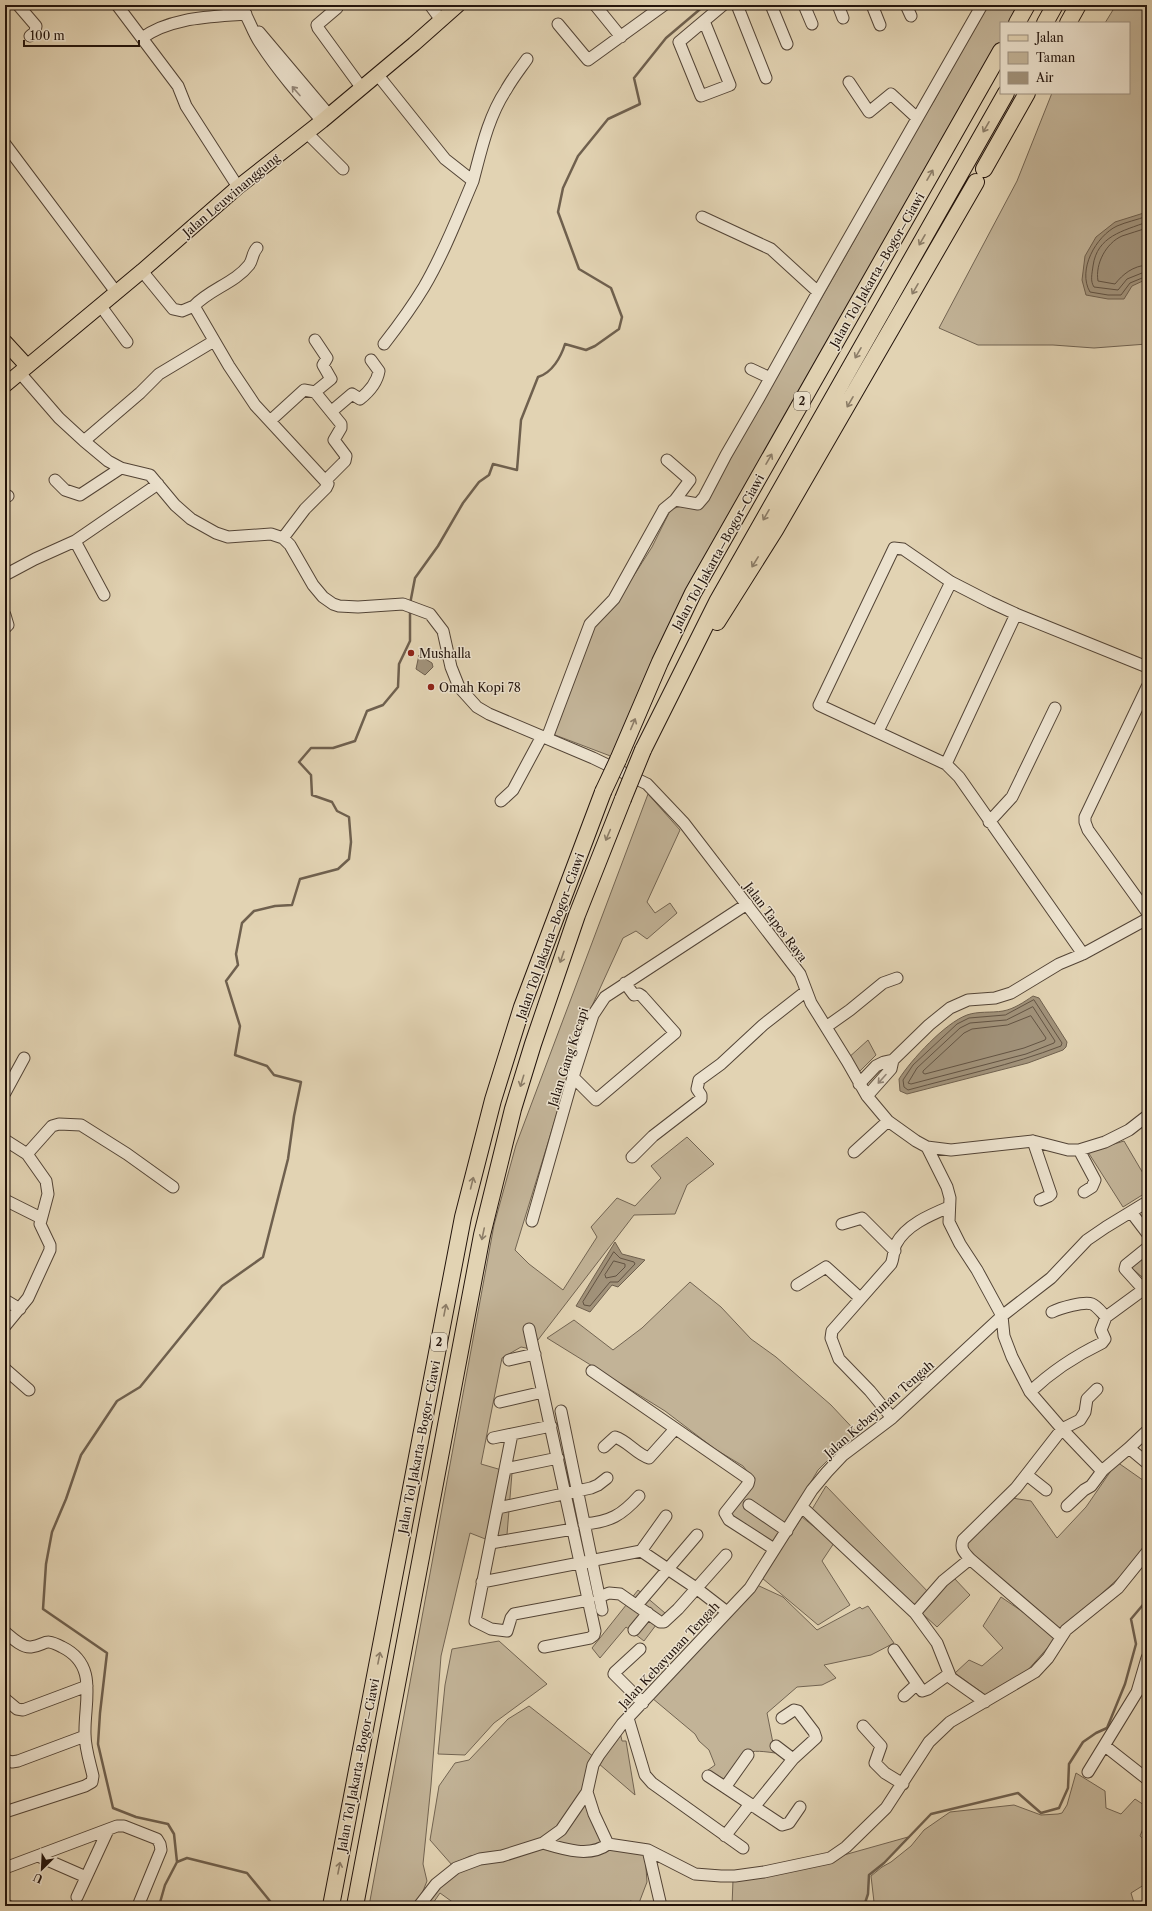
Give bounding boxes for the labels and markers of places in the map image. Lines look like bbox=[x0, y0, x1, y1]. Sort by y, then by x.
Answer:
place label: Mushalla bbox=[419, 646, 472, 661]
marker: Mushalla bbox=[406, 648, 416, 658]
place label: Omah Kopi 78 bbox=[439, 680, 521, 695]
marker: Omah Kopi 78 bbox=[426, 682, 436, 692]

